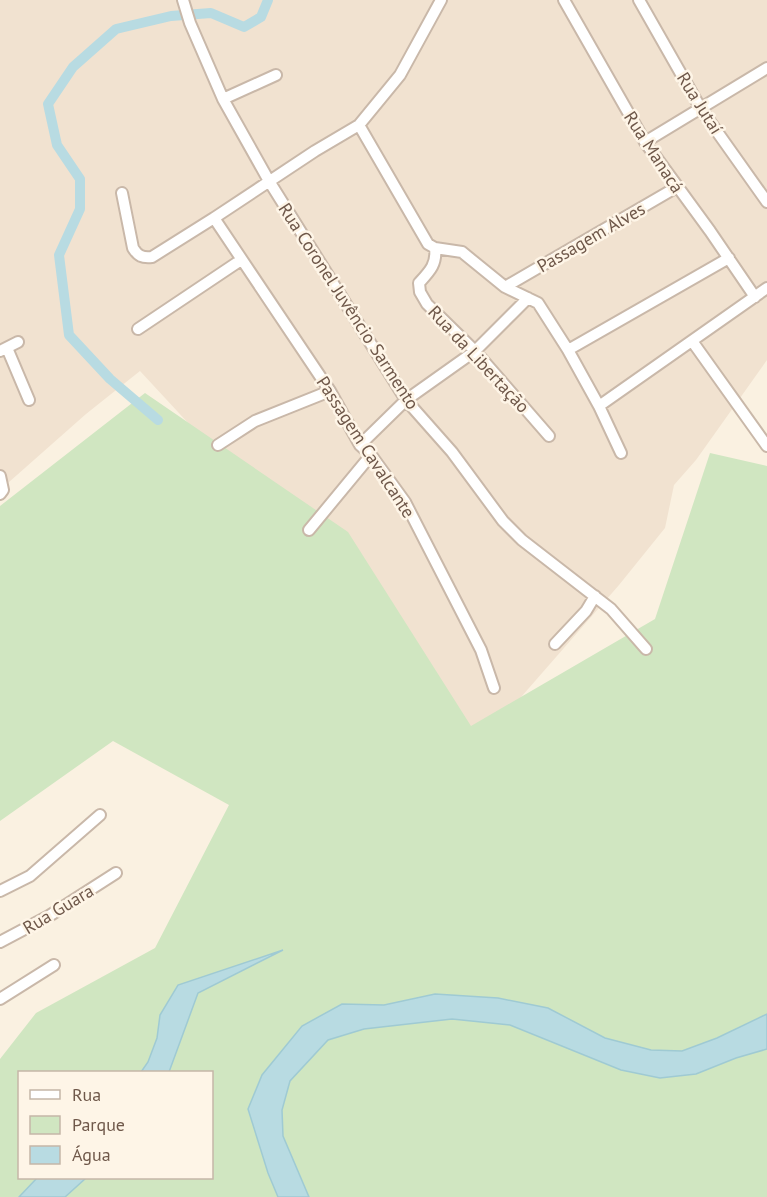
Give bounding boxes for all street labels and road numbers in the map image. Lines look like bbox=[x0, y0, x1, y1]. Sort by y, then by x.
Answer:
street label: Rua Jutaí bbox=[672, 68, 728, 138]
street label: Rua Manacá bbox=[619, 107, 689, 197]
street label: Passagem Alves bbox=[533, 197, 649, 277]
street label: Rua Coronel Juvêncio Sarmento bbox=[274, 198, 424, 414]
street label: Rua da Libertação bbox=[423, 300, 535, 418]
street label: Passagem Cavalcante bbox=[312, 372, 420, 522]
street label: Rua Guara bbox=[18, 879, 98, 939]

